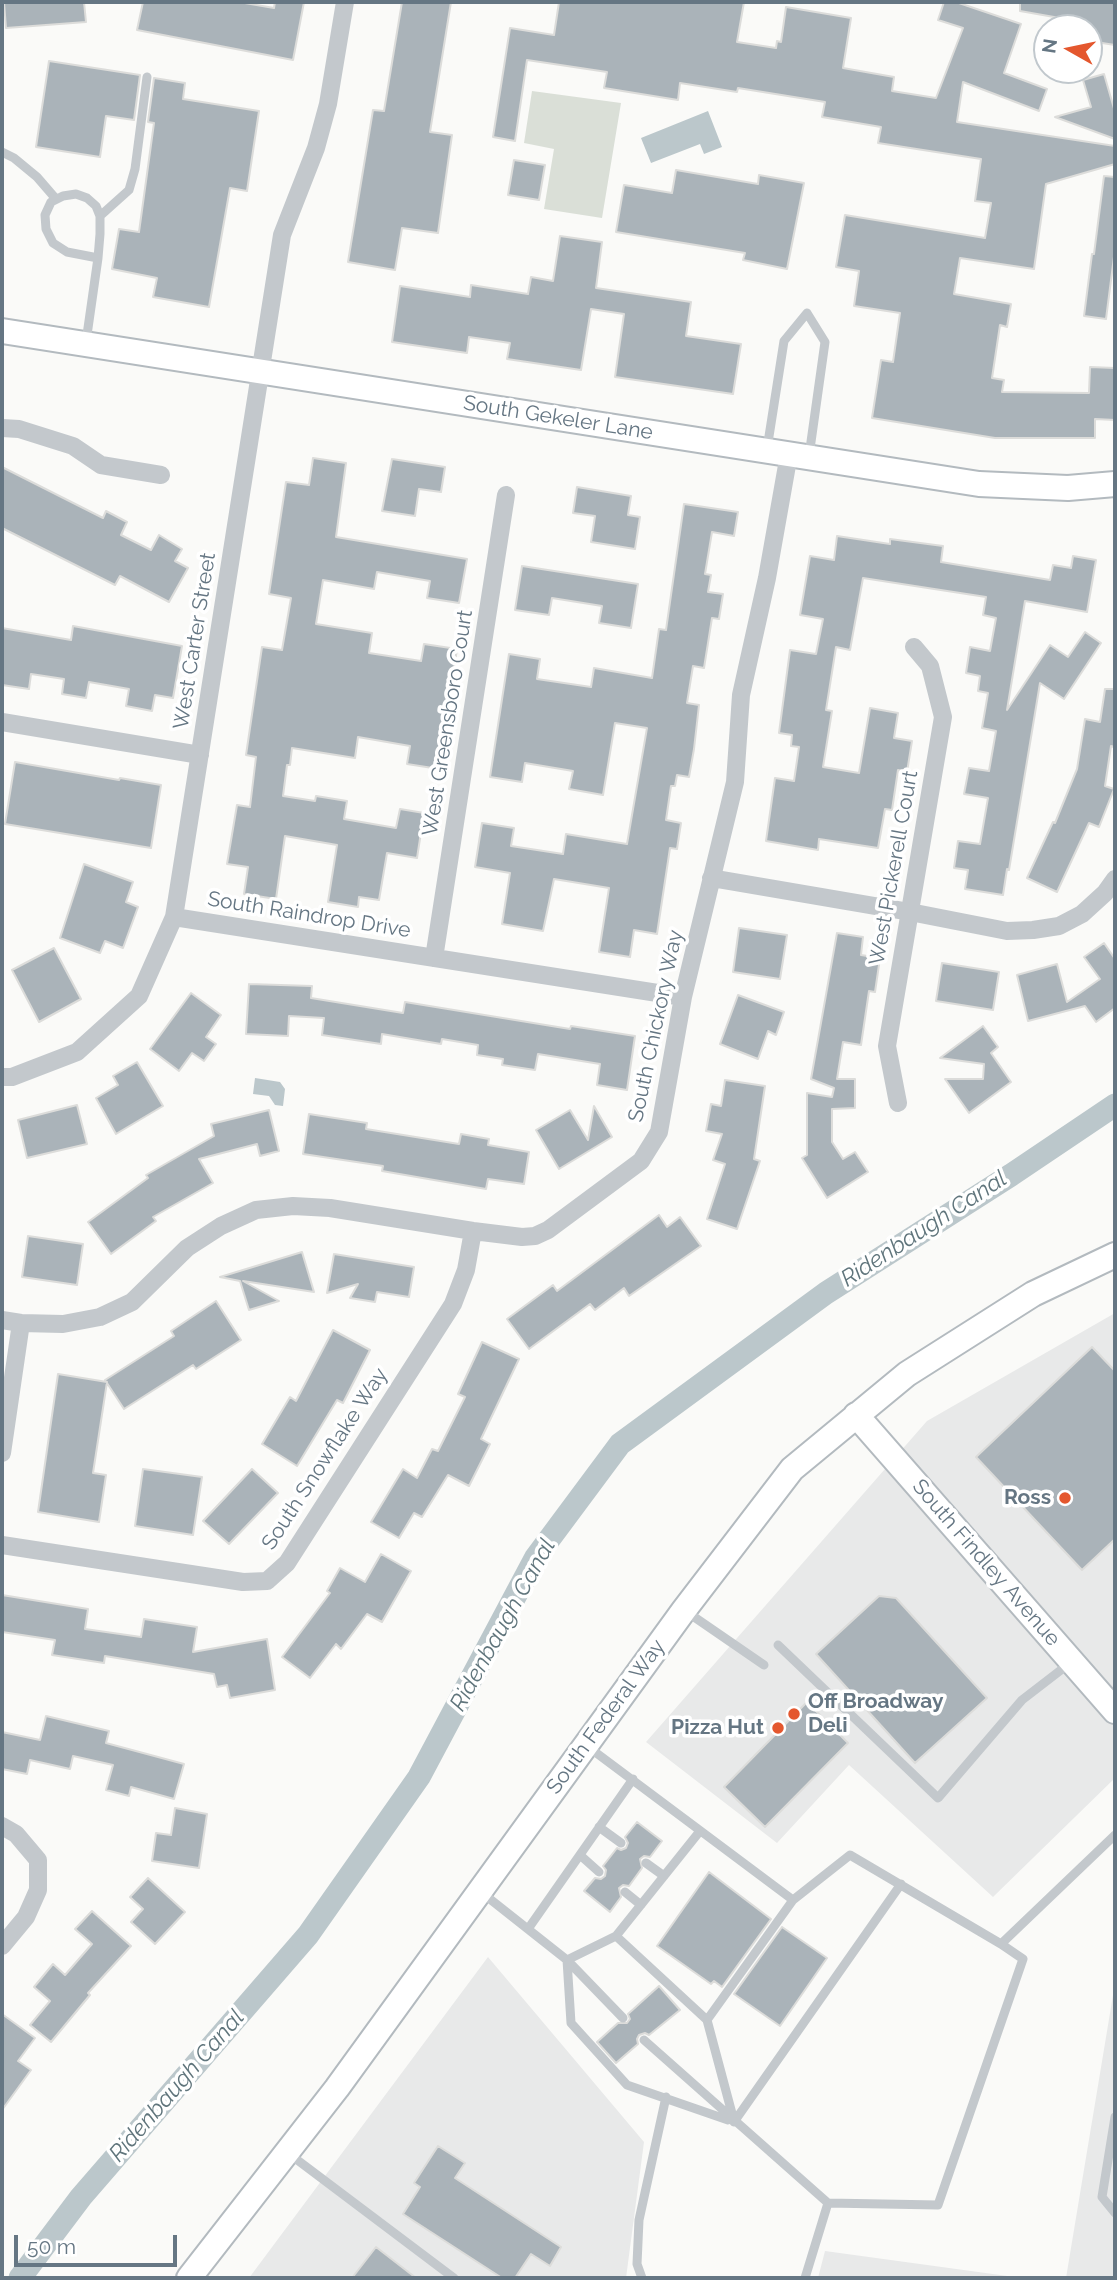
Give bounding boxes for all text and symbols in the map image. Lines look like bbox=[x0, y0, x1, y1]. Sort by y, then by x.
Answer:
north arrow bbox=[1033, 14, 1103, 84]
text: N bbox=[1037, 37, 1061, 55]
street label: South Gekeler Lane bbox=[461, 391, 655, 445]
street label: West Carter Street bbox=[169, 551, 221, 731]
street label: West Greensboro Court bbox=[418, 608, 478, 838]
street label: West Pickerell Court bbox=[864, 769, 924, 967]
street label: South Raindrop Drive bbox=[206, 887, 412, 943]
street label: South Chickory Way bbox=[623, 928, 689, 1124]
water label: Ridenbaugh Canal bbox=[836, 1165, 1012, 1293]
street label: South Snowflake Way bbox=[257, 1363, 393, 1555]
street label: South Findley Avenue bbox=[907, 1474, 1065, 1652]
place label: Ross bbox=[1004, 1485, 1051, 1511]
marker: Ross bbox=[1057, 1490, 1073, 1506]
water label: Ridenbaugh Canal bbox=[444, 1534, 562, 1716]
street label: South Federal Way bbox=[541, 1635, 671, 1799]
place label: Off Broadway Deli bbox=[808, 1689, 943, 1739]
marker: Off Broadway Deli bbox=[786, 1706, 802, 1722]
place label: Pizza Hut bbox=[671, 1715, 764, 1741]
marker: Pizza Hut bbox=[770, 1720, 786, 1736]
water label: Ridenbaugh Canal bbox=[104, 2004, 250, 2168]
scale bar bbox=[18, 2220, 180, 2264]
text: 50 m bbox=[27, 2234, 76, 2259]

